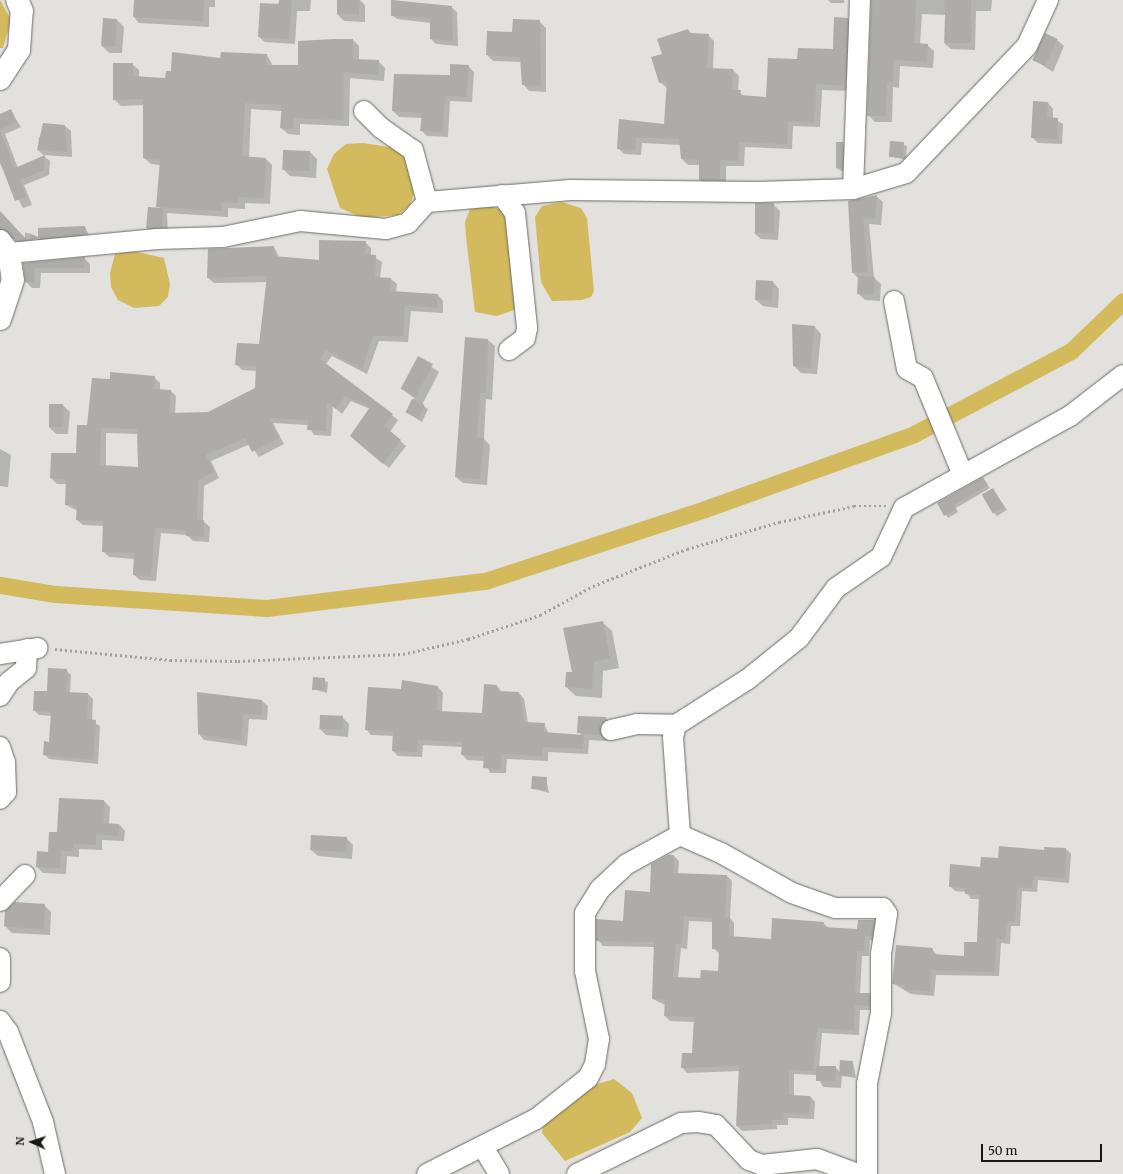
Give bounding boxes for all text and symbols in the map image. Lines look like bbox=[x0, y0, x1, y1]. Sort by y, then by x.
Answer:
north arrow bbox=[12, 1122, 52, 1162]
scale bar bbox=[983, 1136, 1104, 1162]
text: N bbox=[13, 1137, 27, 1146]
text: 50 m bbox=[988, 1143, 1017, 1158]

